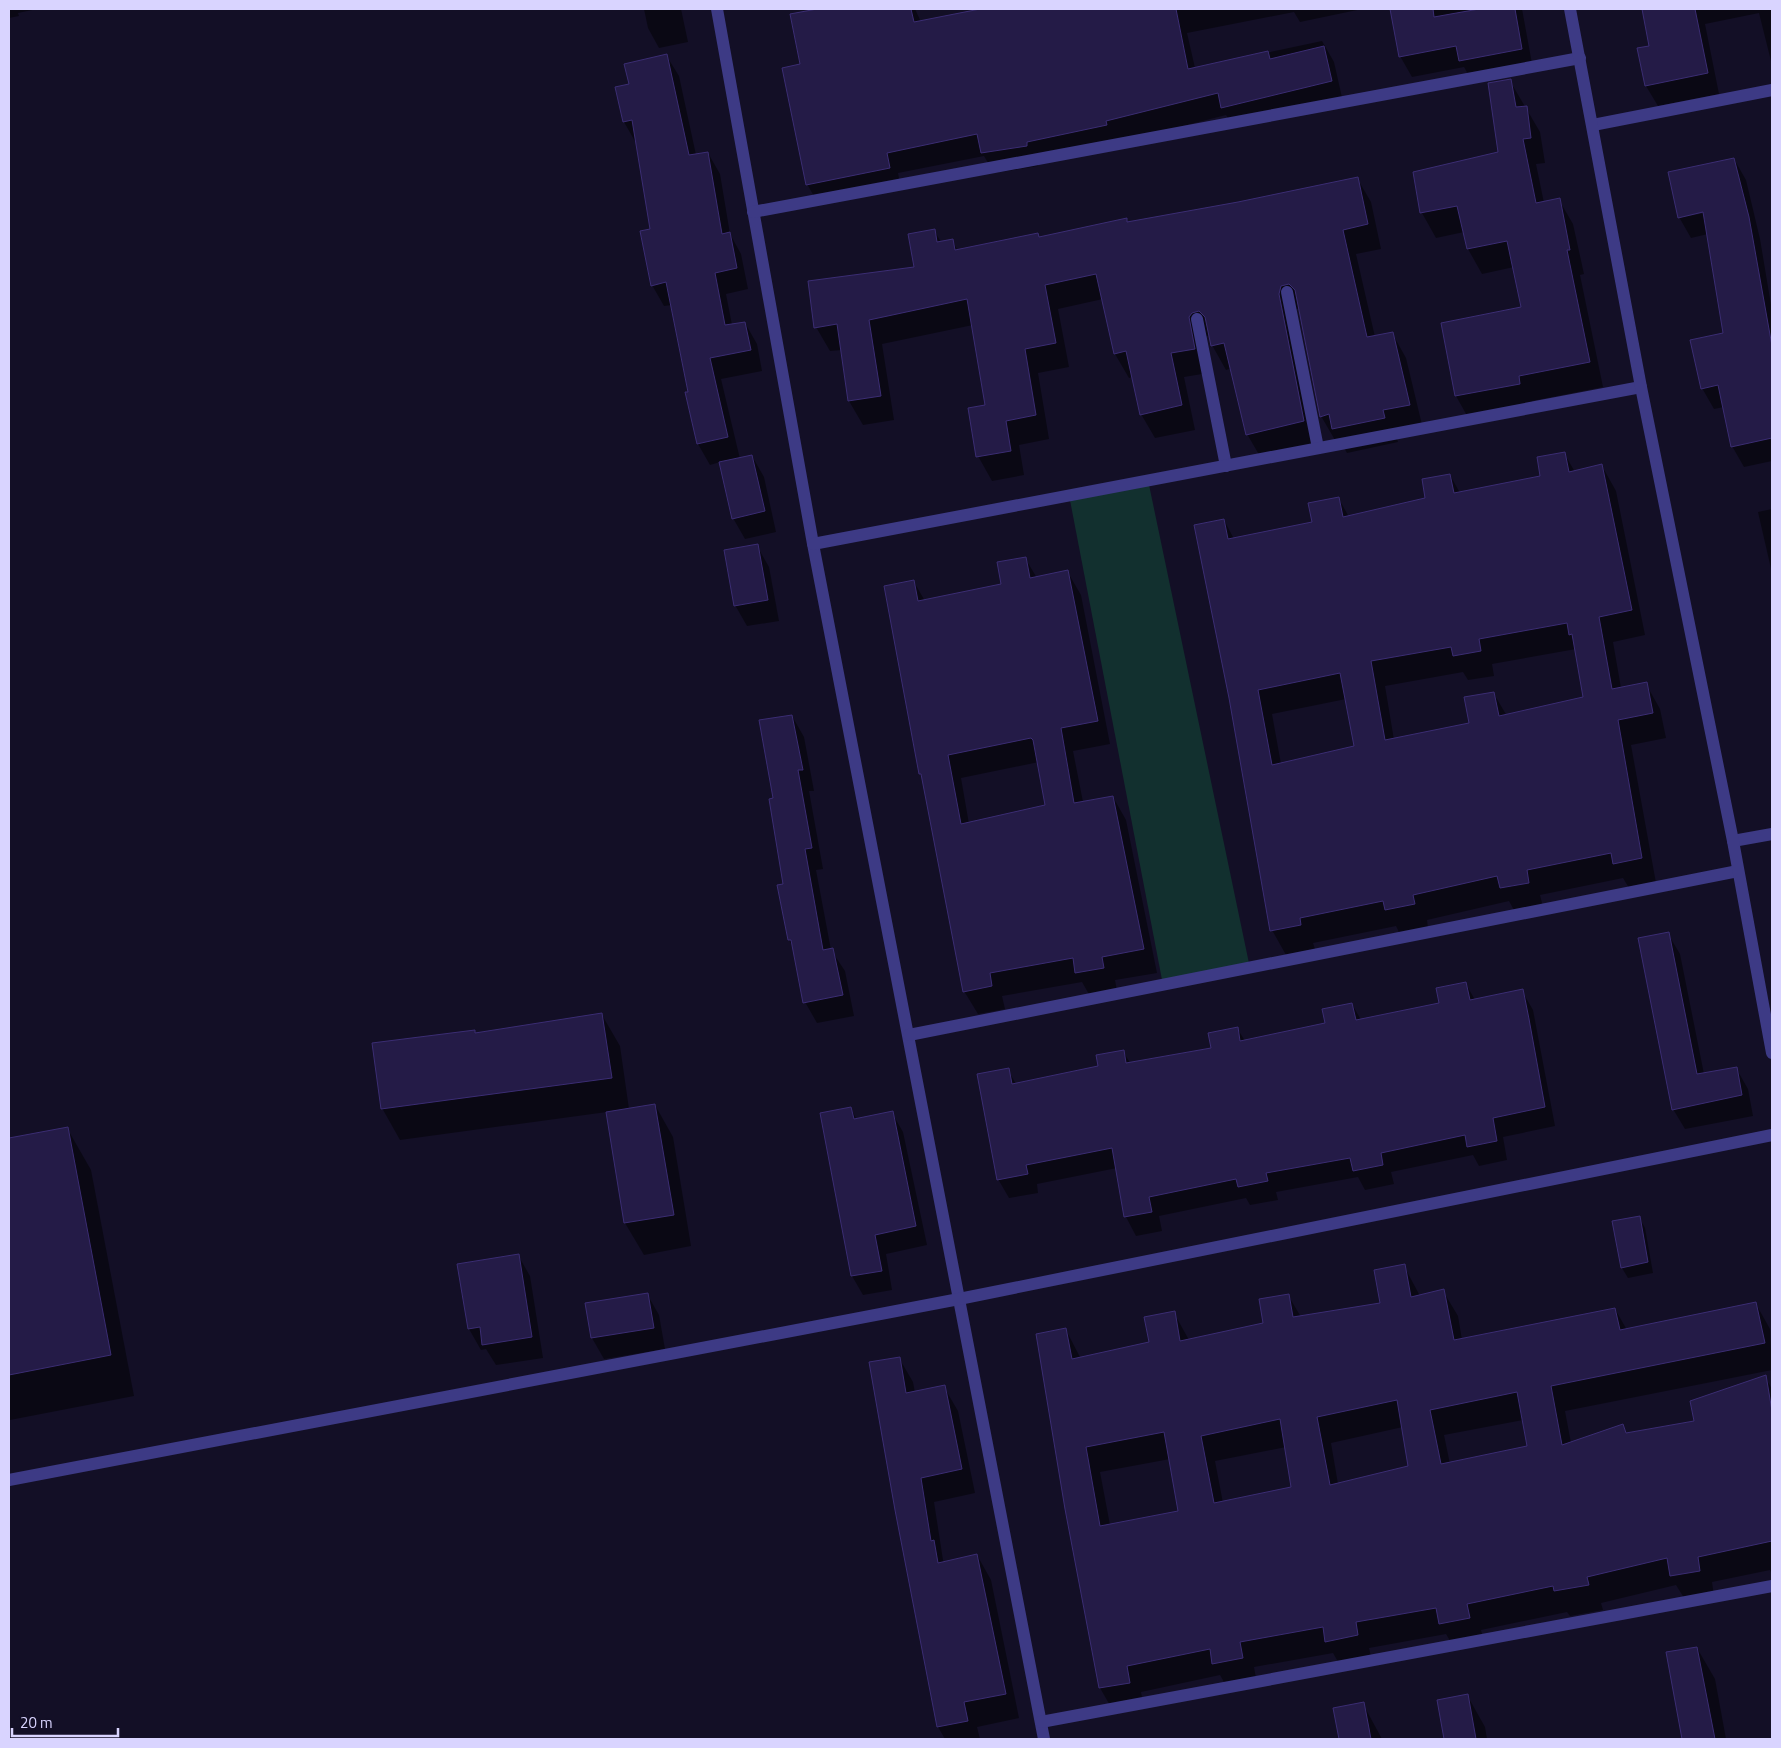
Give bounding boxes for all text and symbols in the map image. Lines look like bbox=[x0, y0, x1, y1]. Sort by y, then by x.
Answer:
scale bar bbox=[12, 1706, 119, 1738]
text: 20 m bbox=[20, 1711, 53, 1734]

